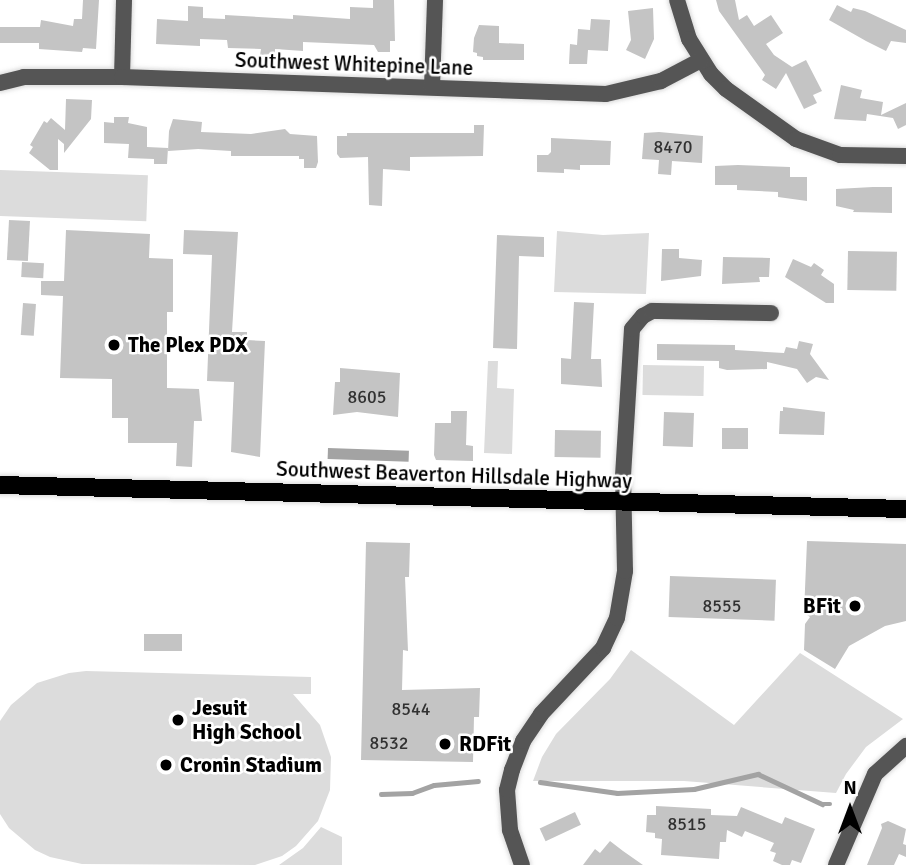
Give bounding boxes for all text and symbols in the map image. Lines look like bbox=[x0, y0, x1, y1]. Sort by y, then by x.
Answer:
street label: Southwest Whitepine Lane bbox=[234, 47, 474, 81]
house number: 8470 bbox=[654, 136, 692, 158]
place label: The Plex PDX bbox=[128, 332, 248, 358]
marker: The Plex PDX bbox=[106, 337, 122, 353]
house number: 8605 bbox=[348, 386, 386, 408]
street label: Southwest Beaverton Hillsdale Highway bbox=[276, 456, 632, 494]
place label: BFit bbox=[803, 593, 841, 619]
house number: 8555 bbox=[703, 595, 741, 617]
marker: BFit bbox=[847, 598, 863, 614]
place label: Jesuit High School bbox=[192, 695, 302, 745]
house number: 8544 bbox=[392, 698, 430, 720]
marker: Jesuit High School bbox=[170, 712, 186, 728]
place label: RDFit bbox=[459, 731, 511, 757]
house number: 8532 bbox=[370, 732, 408, 754]
marker: RDFit bbox=[437, 736, 453, 752]
place label: Cronin Stadium bbox=[180, 752, 322, 778]
marker: Cronin Stadium bbox=[158, 757, 174, 773]
north arrow bbox=[815, 774, 885, 844]
text: N bbox=[843, 776, 857, 800]
house number: 8515 bbox=[668, 813, 706, 835]

